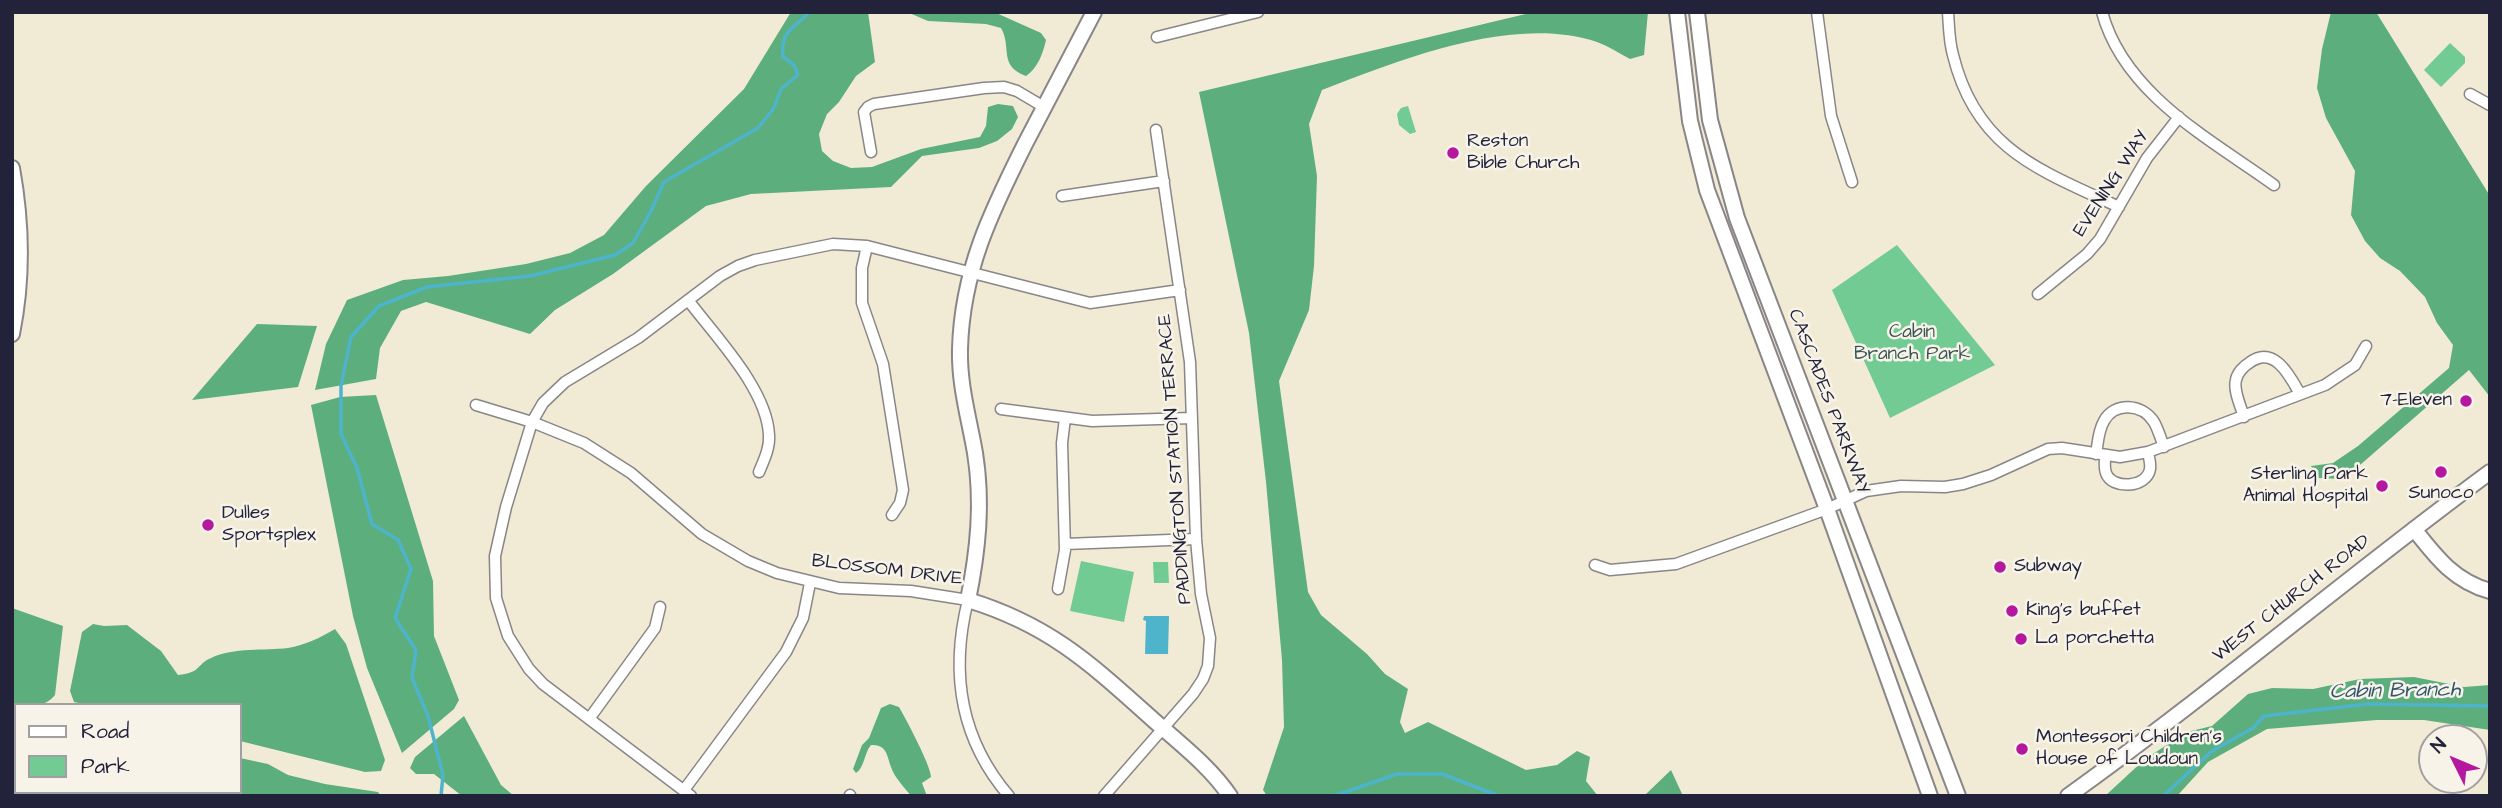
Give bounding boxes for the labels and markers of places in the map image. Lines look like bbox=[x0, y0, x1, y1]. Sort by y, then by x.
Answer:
place label: Reston Bible Church bbox=[1467, 131, 1579, 175]
marker: Reston Bible Church bbox=[1445, 145, 1461, 161]
place label: 7-Eleven bbox=[2380, 390, 2452, 412]
marker: 7-Eleven bbox=[2458, 393, 2474, 409]
place label: Sterling Park Animal Hospital bbox=[2243, 464, 2368, 508]
marker: Sunoco bbox=[2433, 464, 2449, 480]
marker: Sterling Park Animal Hospital bbox=[2374, 478, 2390, 494]
place label: Sunoco bbox=[2409, 483, 2473, 505]
place label: Dulles Sportsplex bbox=[222, 503, 316, 547]
marker: Dulles Sportsplex bbox=[200, 517, 216, 533]
place label: Subway bbox=[2014, 556, 2082, 578]
marker: Subway bbox=[1992, 559, 2008, 575]
place label: King's buffet bbox=[2026, 600, 2141, 622]
marker: King's buffet bbox=[2004, 603, 2020, 619]
place label: La porchetta bbox=[2035, 628, 2154, 650]
marker: La porchetta bbox=[2013, 631, 2029, 647]
place label: Montessori Children's House of Loudoun bbox=[2036, 727, 2222, 771]
marker: Montessori Children's House of Loudoun bbox=[2014, 741, 2030, 757]

